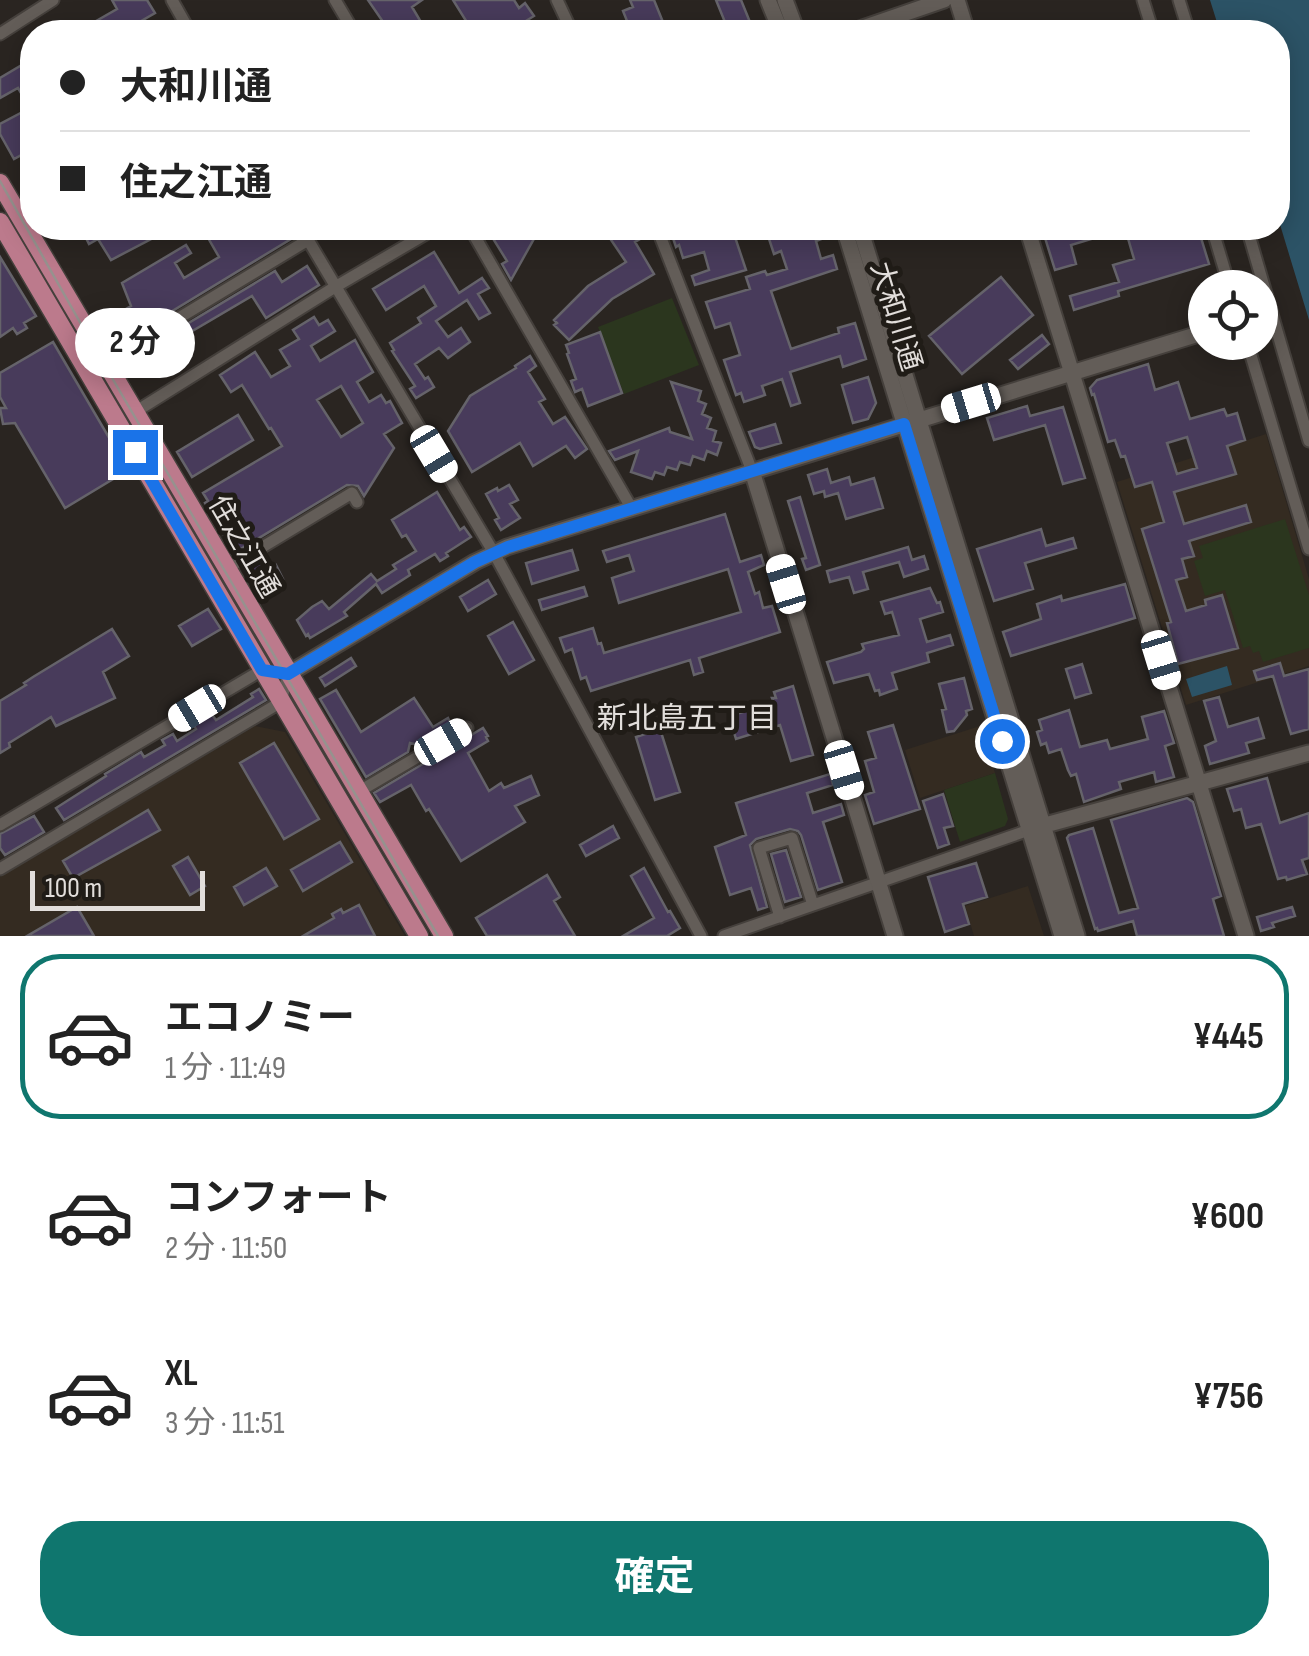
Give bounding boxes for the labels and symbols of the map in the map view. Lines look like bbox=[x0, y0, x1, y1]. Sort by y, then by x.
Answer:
street label: 大和川通 bbox=[863, 258, 928, 375]
callout: 2 分 bbox=[75, 307, 195, 377]
car bbox=[938, 380, 1004, 426]
car bbox=[406, 421, 462, 487]
route end bbox=[113, 430, 158, 475]
street label: 住之江通 bbox=[201, 490, 286, 604]
car bbox=[763, 551, 809, 617]
car bbox=[1138, 627, 1184, 693]
car bbox=[164, 680, 230, 736]
district label: 新北島五丁目 bbox=[597, 701, 777, 737]
car bbox=[410, 714, 476, 770]
route start bbox=[980, 719, 1025, 764]
car bbox=[821, 737, 867, 803]
scale bar bbox=[30, 866, 205, 910]

